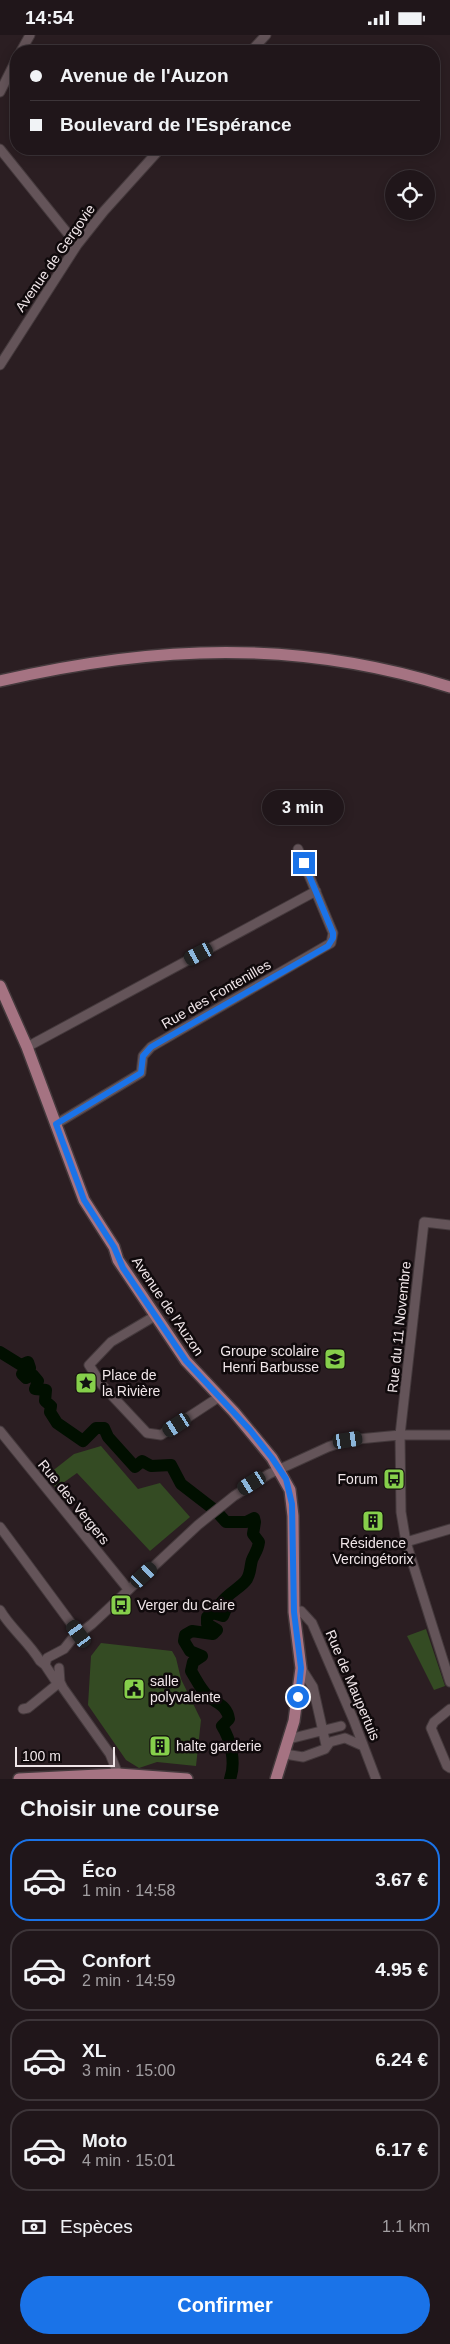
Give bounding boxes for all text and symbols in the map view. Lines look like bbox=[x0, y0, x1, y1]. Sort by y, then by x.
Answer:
text: 14:54 bbox=[25, 7, 74, 28]
text: Avenue de l'Auzon bbox=[60, 65, 229, 86]
text: Boulevard de l'Espérance bbox=[60, 114, 292, 135]
map controls bbox=[385, 170, 435, 220]
button: locate bbox=[385, 170, 435, 220]
street label: Avenue de Gergovie bbox=[12, 201, 98, 315]
callout: 3 min bbox=[263, 791, 345, 825]
text: 3 min bbox=[282, 799, 324, 816]
route end bbox=[293, 852, 315, 874]
car bbox=[182, 940, 215, 968]
street label: Rue des Fontenilles bbox=[158, 956, 274, 1032]
street label: Avenue de l'Auzon bbox=[129, 1253, 207, 1359]
street label: Rue du 11 Novembre bbox=[384, 1260, 414, 1393]
place label: Groupe scolaire Henri Barbusse bbox=[220, 1343, 319, 1375]
school or university icon: Groupe scolaire Henri Barbusse bbox=[323, 1347, 347, 1371]
place label: Place de la Rivière bbox=[102, 1367, 161, 1399]
place icon: Place de la Rivière bbox=[74, 1371, 98, 1395]
car bbox=[160, 1411, 193, 1439]
car bbox=[332, 1430, 363, 1450]
street label: Rue des Vergers bbox=[35, 1456, 113, 1548]
bus stop icon: Forum bbox=[382, 1467, 406, 1491]
car bbox=[235, 1469, 268, 1497]
place label: Forum bbox=[338, 1471, 378, 1487]
building icon: Résidence Vercingétorix bbox=[361, 1509, 385, 1533]
place label: Résidence Vercingétorix bbox=[333, 1535, 413, 1567]
car bbox=[127, 1559, 160, 1591]
bus stop icon: Verger du Caire bbox=[109, 1593, 133, 1617]
place label: Verger du Caire bbox=[137, 1597, 235, 1613]
car bbox=[64, 1617, 93, 1651]
street label: Rue de Maupertuis bbox=[323, 1627, 383, 1743]
place label: salle polyvalente bbox=[150, 1673, 221, 1705]
public building icon: salle polyvalente bbox=[122, 1677, 146, 1701]
route start bbox=[287, 1686, 309, 1708]
building icon: halte garderie bbox=[148, 1734, 172, 1758]
place label: halte garderie bbox=[176, 1738, 262, 1754]
scale bar bbox=[15, 1744, 115, 1767]
text: 100 m bbox=[22, 1748, 61, 1764]
text: Choisir une course bbox=[20, 1796, 219, 1821]
icon: car bbox=[22, 1858, 67, 1903]
text: Éco bbox=[82, 1860, 117, 1881]
text: 3.67 € bbox=[375, 1869, 428, 1890]
text: 1 min · 14:58 bbox=[82, 1882, 175, 1899]
icon: car bbox=[22, 1948, 67, 1993]
text: Confort bbox=[82, 1950, 151, 1971]
text: 4.95 € bbox=[375, 1959, 428, 1980]
text: 2 min · 14:59 bbox=[82, 1972, 175, 1989]
icon: car bbox=[22, 2038, 67, 2083]
text: XL bbox=[82, 2040, 106, 2061]
text: 6.24 € bbox=[375, 2049, 428, 2070]
text: 3 min · 15:00 bbox=[82, 2062, 175, 2079]
icon: car bbox=[22, 2128, 67, 2173]
text: Moto bbox=[82, 2130, 127, 2151]
text: 6.17 € bbox=[375, 2139, 428, 2160]
text: 4 min · 15:01 bbox=[82, 2152, 175, 2169]
icon: cash bbox=[20, 2213, 48, 2241]
text: Espèces bbox=[60, 2216, 133, 2237]
text: 1.1 km bbox=[382, 2218, 430, 2235]
button: Confirmer bbox=[20, 2276, 430, 2334]

